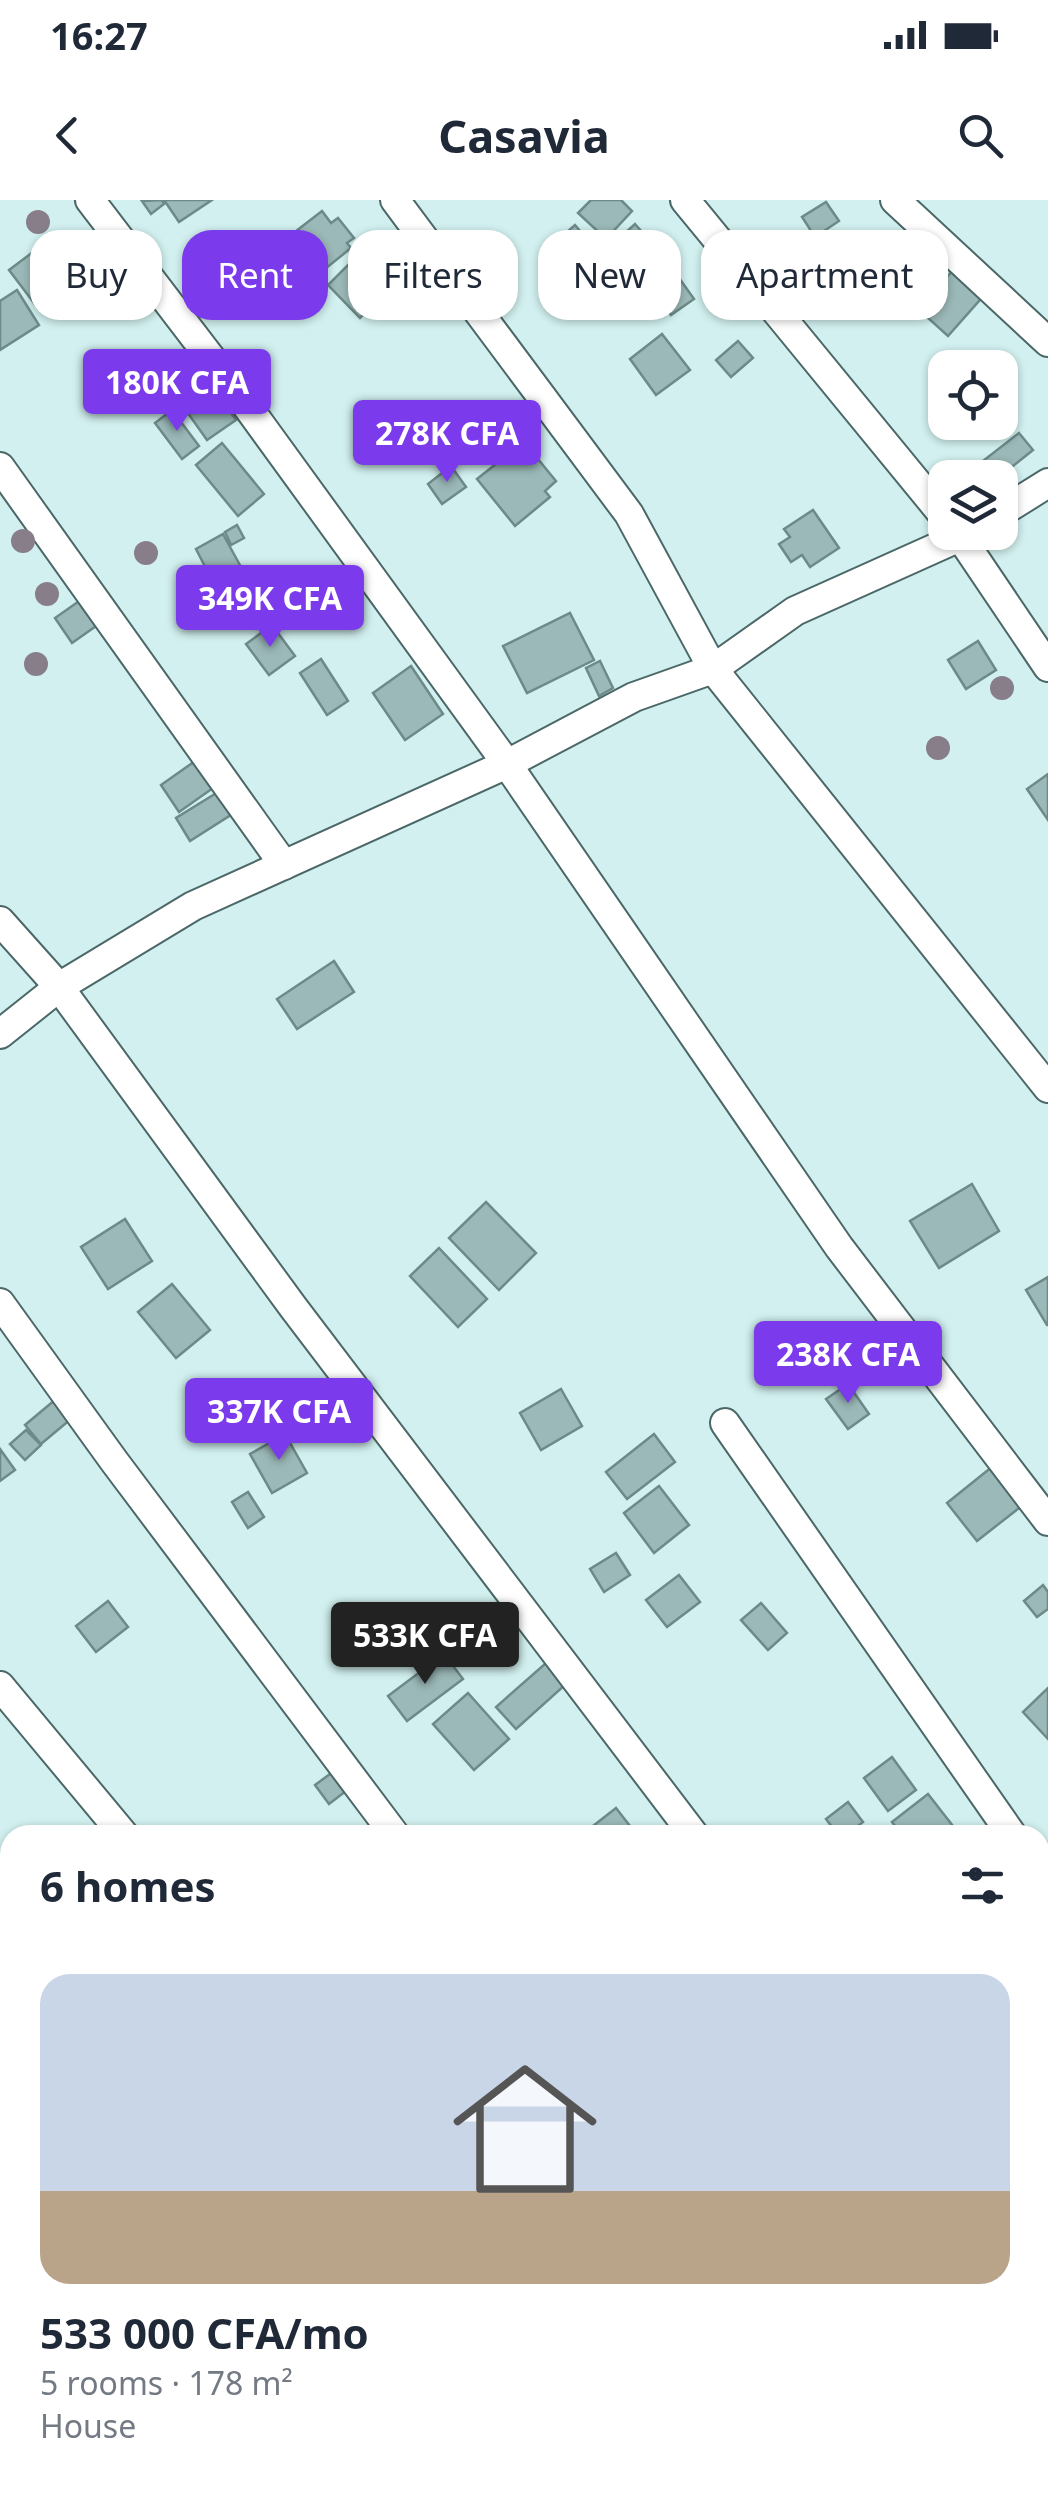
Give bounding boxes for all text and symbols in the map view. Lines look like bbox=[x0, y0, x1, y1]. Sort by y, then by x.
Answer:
text: 16:27 bbox=[50, 9, 148, 61]
text: Casavia bbox=[438, 105, 610, 166]
icon: back bbox=[40, 108, 95, 163]
icon: search bbox=[953, 108, 1008, 163]
chip: Buy bbox=[30, 230, 162, 320]
chip: Rent bbox=[182, 230, 328, 320]
chip: Filters bbox=[348, 230, 518, 320]
chip: New bbox=[538, 230, 681, 320]
chip: Apartment bbox=[701, 230, 948, 320]
pin: 180K CFA bbox=[74, 349, 280, 434]
map controls bbox=[928, 350, 1018, 550]
button: locate bbox=[928, 350, 1018, 440]
text: 180K CFA bbox=[105, 360, 249, 403]
pin: 278K CFA bbox=[344, 400, 550, 485]
text: 278K CFA bbox=[375, 411, 519, 454]
button: layers bbox=[928, 460, 1018, 550]
pin: 349K CFA bbox=[167, 565, 373, 650]
text: 349K CFA bbox=[198, 576, 342, 619]
pin: 238K CFA bbox=[745, 1321, 951, 1406]
text: 238K CFA bbox=[776, 1332, 920, 1375]
pin: 337K CFA bbox=[176, 1378, 382, 1463]
text: 337K CFA bbox=[207, 1389, 351, 1432]
pin: 533K CFA bbox=[322, 1602, 528, 1687]
text: 533K CFA bbox=[353, 1613, 497, 1656]
text: 6 homes bbox=[40, 1857, 216, 1914]
icon: filters bbox=[955, 1858, 1010, 1913]
icon: home bbox=[435, 2039, 615, 2219]
text: 533 000 CFA/mo bbox=[40, 2304, 369, 2361]
text: 5 rooms · 178 m² bbox=[40, 2361, 293, 2404]
text: House bbox=[40, 2404, 136, 2447]

